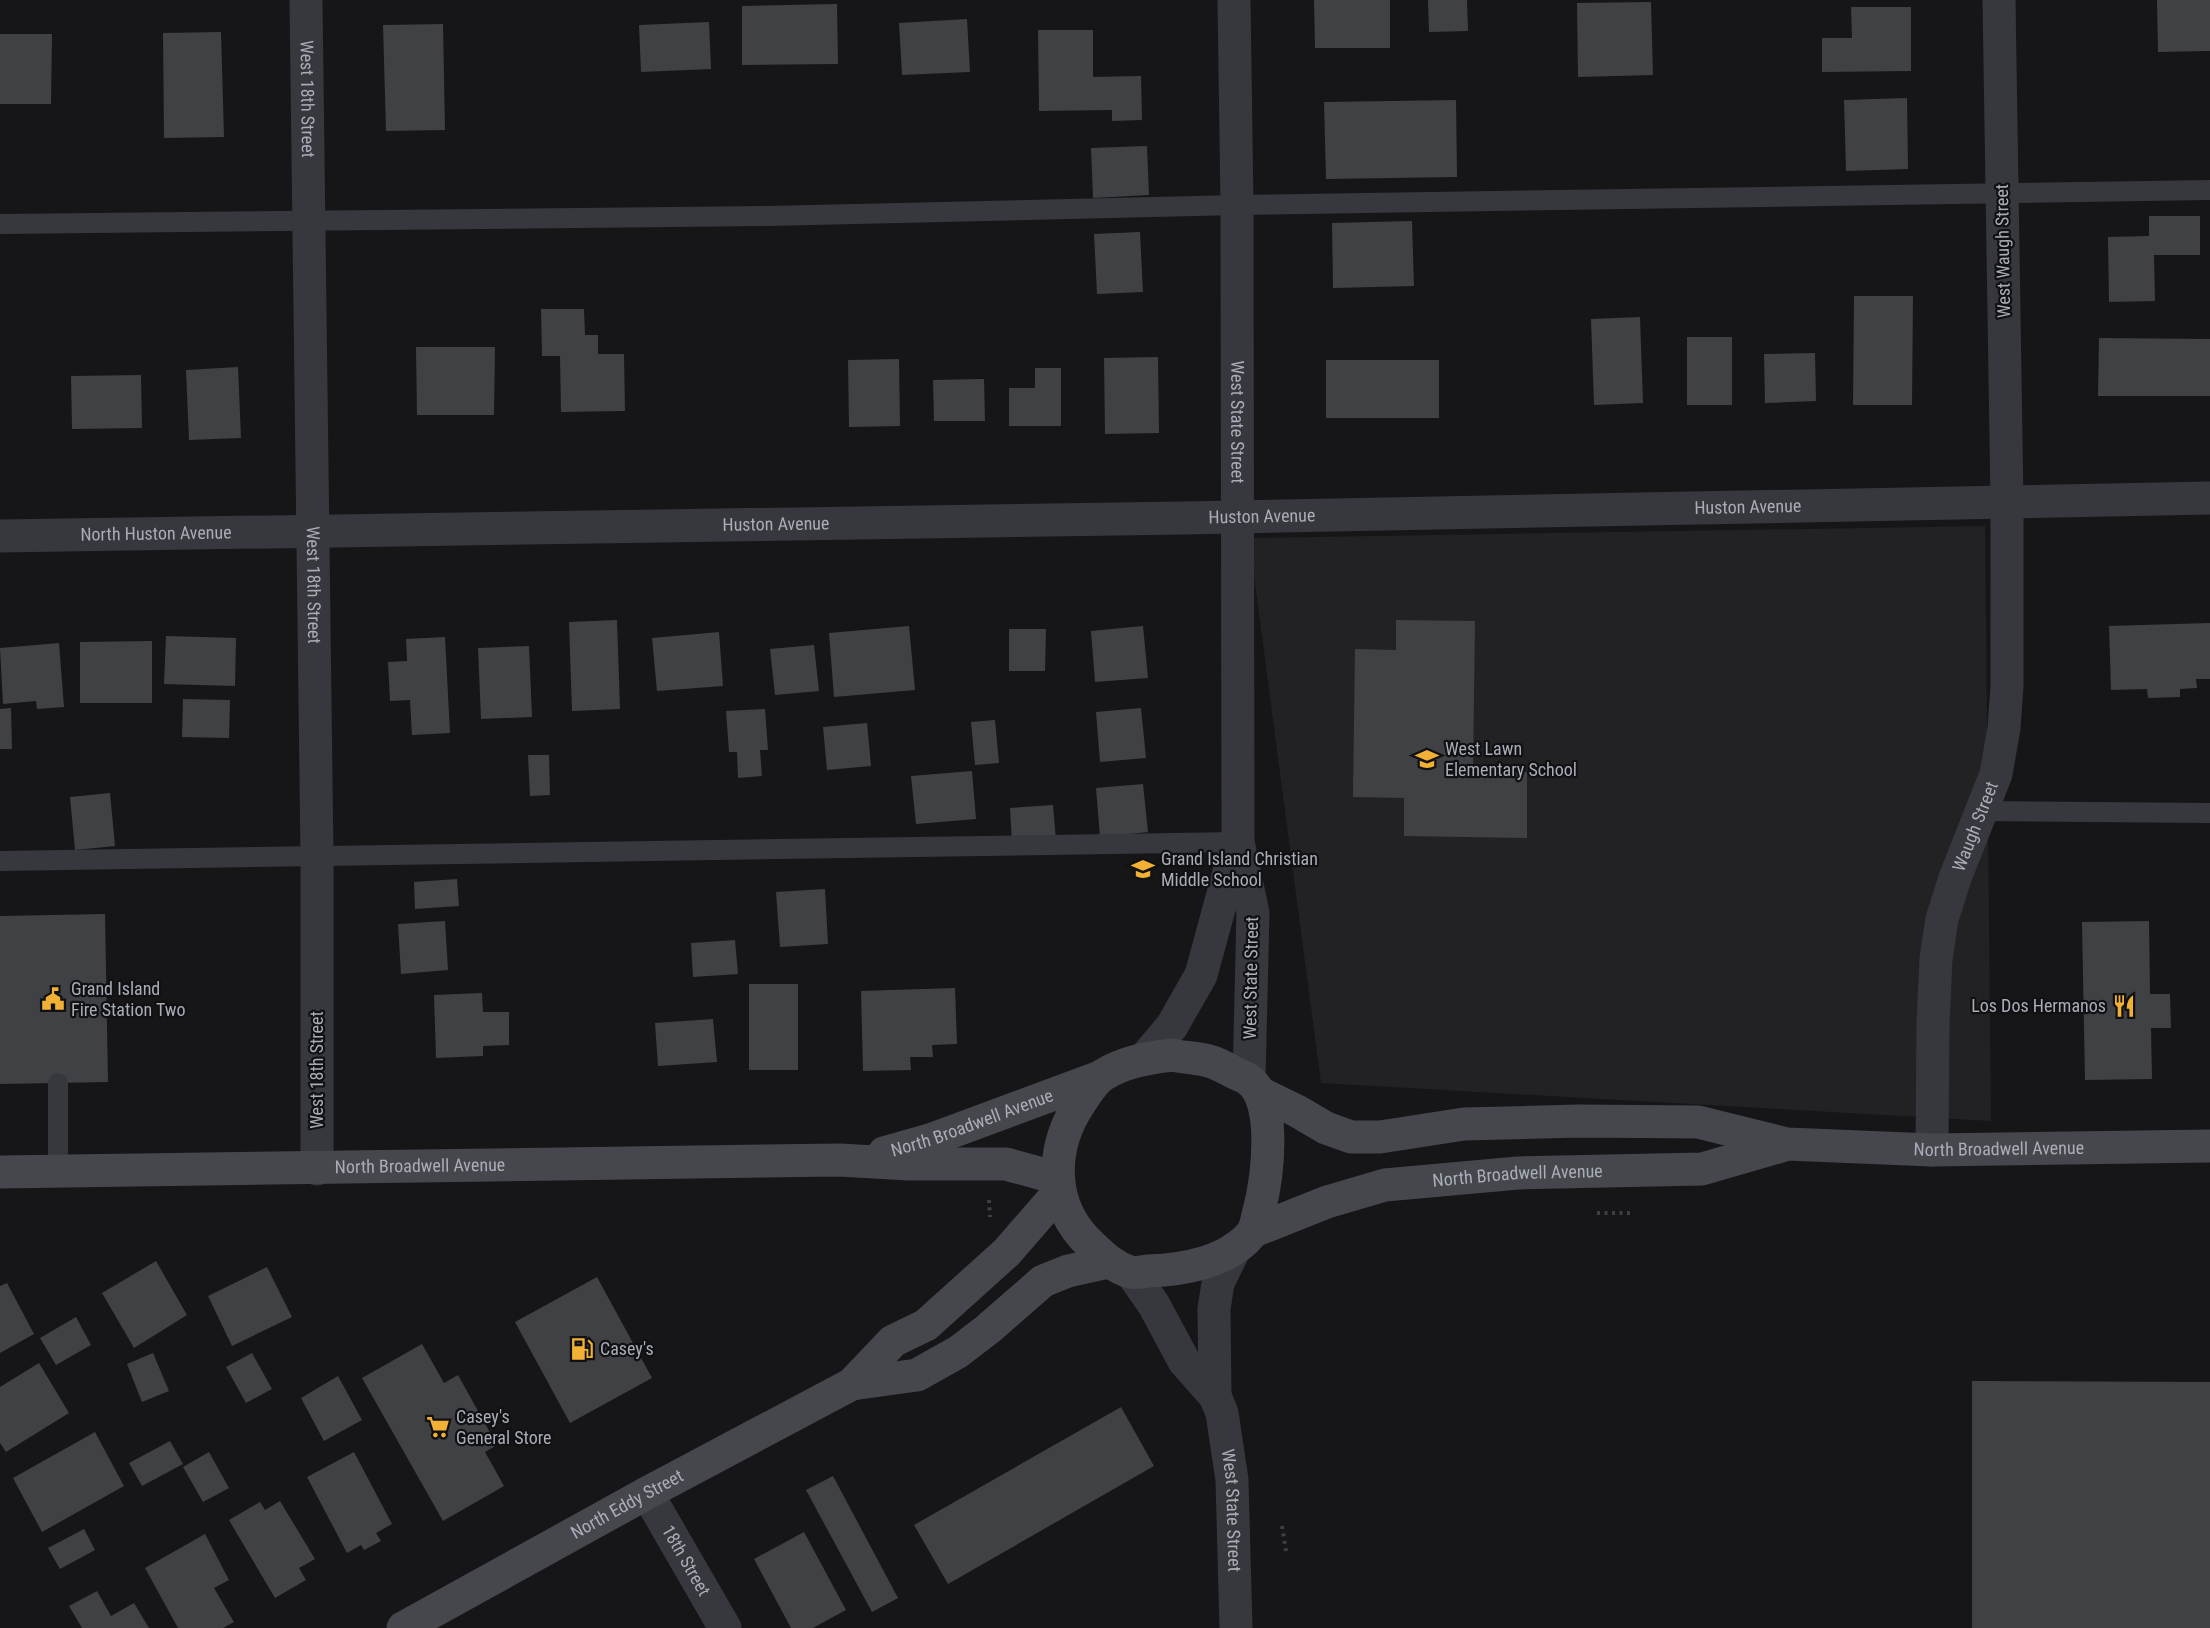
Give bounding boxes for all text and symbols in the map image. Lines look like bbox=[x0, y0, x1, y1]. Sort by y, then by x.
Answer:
street label: West 18th Street bbox=[297, 40, 319, 158]
street label: West Waugh Street bbox=[1991, 184, 2014, 318]
street label: West State Street bbox=[1227, 360, 1248, 483]
street label: Huston Avenue bbox=[1694, 495, 1801, 518]
street label: Huston Avenue bbox=[1208, 504, 1316, 528]
street label: Huston Avenue bbox=[722, 512, 830, 535]
street label: North Huston Avenue bbox=[80, 521, 232, 545]
street label: West 18th Street bbox=[303, 526, 325, 644]
place label: West Lawn Elementary School bbox=[1445, 738, 1577, 780]
school or university icon: West Lawn Elementary School bbox=[1414, 746, 1440, 772]
street label: Waugh Street bbox=[1948, 778, 2002, 874]
place label: Grand Island Christian Middle School bbox=[1161, 848, 1318, 890]
school or university icon: Grand Island Christian Middle School bbox=[1130, 856, 1156, 882]
street label: West State Street bbox=[1239, 916, 1262, 1040]
place label: Grand Island Fire Station Two bbox=[71, 978, 186, 1020]
public building icon: Grand Island Fire Station Two bbox=[40, 986, 66, 1012]
restaurant icon: Los Dos Hermanos bbox=[2111, 993, 2137, 1019]
place label: Los Dos Hermanos bbox=[1971, 995, 2106, 1016]
street label: West 18th Street bbox=[306, 1011, 327, 1129]
street label: North Broadwell Avenue bbox=[888, 1084, 1056, 1161]
street label: North Broadwell Avenue bbox=[1913, 1137, 2084, 1160]
street label: North Broadwell Avenue bbox=[335, 1154, 505, 1177]
street label: North Broadwell Avenue bbox=[1432, 1160, 1603, 1191]
fuel station icon: Casey's bbox=[569, 1336, 595, 1362]
place label: Casey's bbox=[600, 1338, 654, 1359]
place label: Casey's General Store bbox=[456, 1406, 552, 1448]
supermarket icon: Casey's General Store bbox=[425, 1414, 451, 1440]
street label: West State Street bbox=[1218, 1448, 1245, 1572]
street label: North Eddy Street bbox=[567, 1465, 687, 1543]
street label: 18th Street bbox=[658, 1521, 715, 1599]

